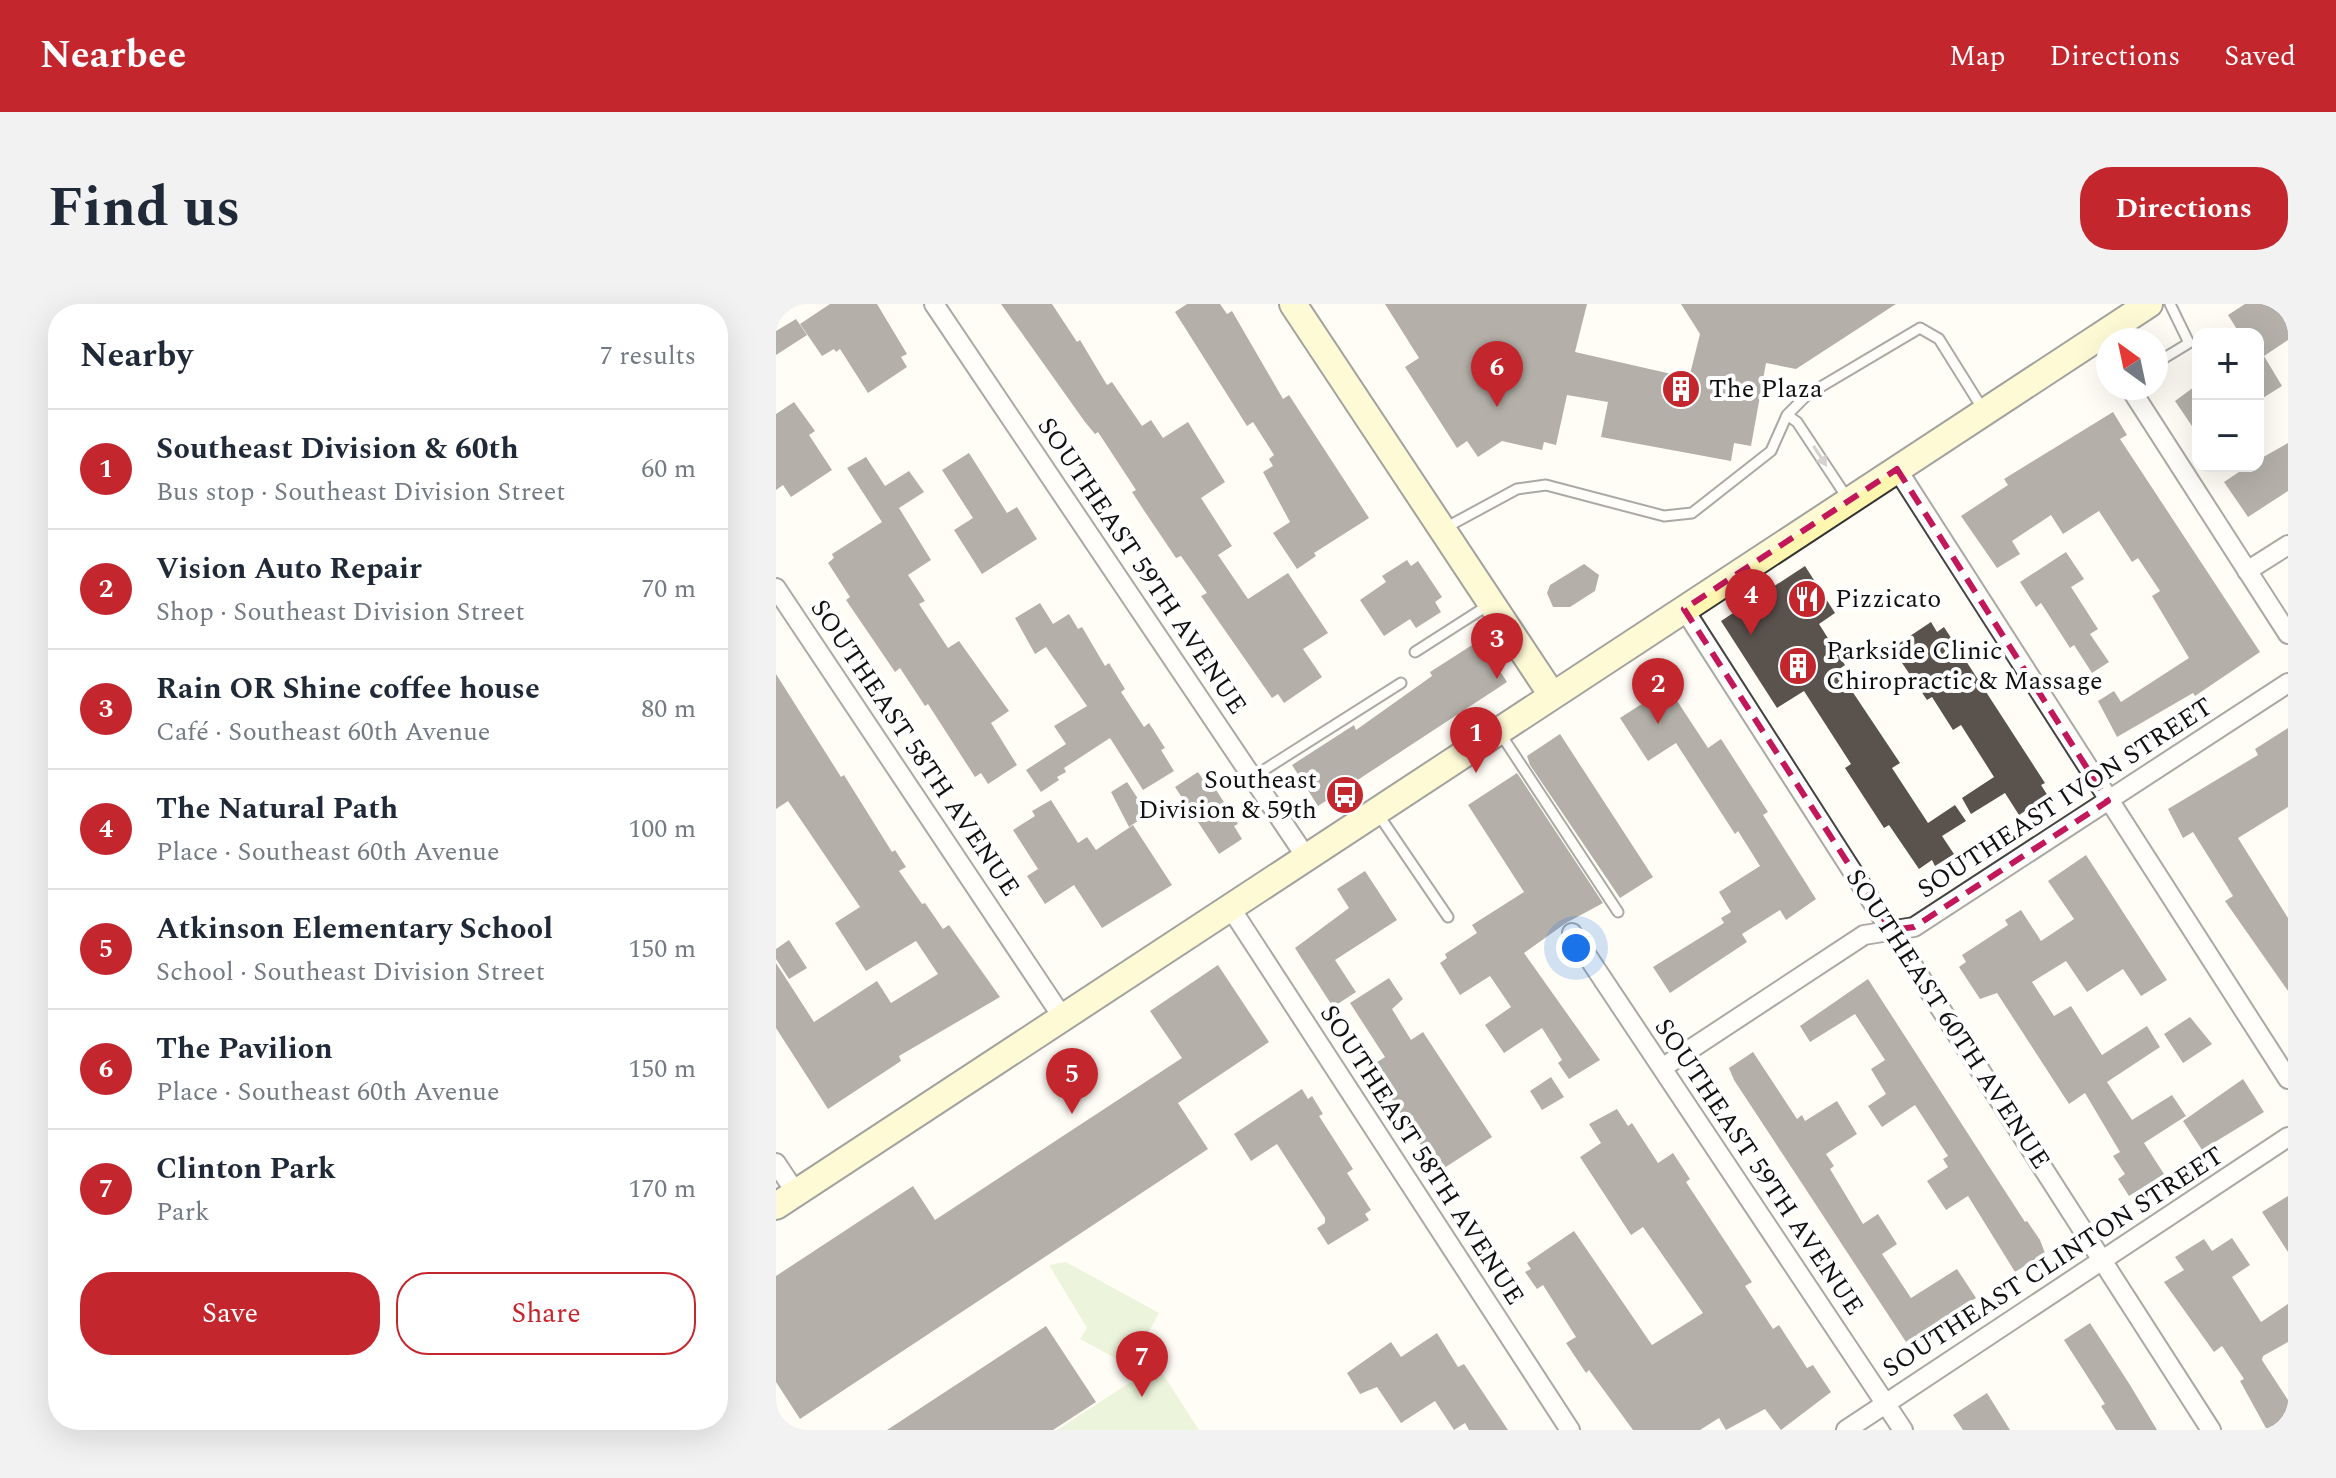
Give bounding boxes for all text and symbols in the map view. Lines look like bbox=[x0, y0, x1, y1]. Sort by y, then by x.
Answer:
text: Nearbee bbox=[40, 27, 186, 85]
text: Map bbox=[1949, 35, 2006, 78]
text: Directions bbox=[2050, 35, 2180, 78]
text: Saved bbox=[2224, 35, 2296, 78]
text: Find us bbox=[48, 166, 241, 251]
button: Directions bbox=[2080, 167, 2288, 250]
north arrow bbox=[2096, 328, 2168, 400]
map controls bbox=[2192, 328, 2264, 472]
button: + bbox=[2192, 328, 2264, 400]
text: Nearby bbox=[80, 330, 193, 382]
text: 7 results bbox=[600, 336, 696, 376]
pin: 6 bbox=[1471, 341, 1523, 407]
building icon: The Plaza bbox=[1660, 368, 1702, 410]
place label: The Plaza bbox=[1709, 369, 1823, 409]
button: − bbox=[2192, 400, 2264, 472]
street label: SOUTHEAST 59TH AVENUE bbox=[1027, 409, 1257, 723]
text: Southeast Division & 60th bbox=[156, 426, 519, 472]
one-way arrow bbox=[1812, 445, 1827, 467]
text: 1 bbox=[99, 449, 113, 489]
text: 60 m bbox=[641, 449, 696, 489]
text: Bus stop · Southeast Division Street bbox=[156, 472, 565, 512]
text: Vision Auto Repair bbox=[156, 546, 422, 592]
text: 2 bbox=[99, 569, 113, 609]
text: 70 m bbox=[641, 569, 696, 609]
pin: 4 bbox=[1725, 569, 1777, 635]
restaurant icon: Pizzicato bbox=[1786, 578, 1828, 620]
place label: Pizzicato bbox=[1835, 579, 1941, 619]
street label: SOUTHEAST 58TH AVENUE bbox=[800, 591, 1030, 905]
text: Shop · Southeast Division Street bbox=[156, 592, 525, 632]
pin: 3 bbox=[1471, 613, 1523, 679]
place label: Parkside Clinic Chiropractic & Massage bbox=[1826, 631, 2103, 701]
building icon: Parkside Clinic Chiropractic & Massage bbox=[1777, 645, 1819, 687]
pin: 2 bbox=[1632, 658, 1684, 724]
text: Rain OR Shine coffee house bbox=[156, 666, 540, 712]
street label: SOUTHEAST IVON STREET bbox=[1909, 687, 2221, 909]
text: 3 bbox=[99, 689, 113, 729]
text: 80 m bbox=[641, 689, 696, 729]
pin: 1 bbox=[1450, 707, 1502, 773]
text: Café · Southeast 60th Avenue bbox=[156, 712, 490, 752]
place label: Southeast Division & 59th bbox=[1138, 760, 1317, 830]
bus stop icon: Southeast Division & 59th bbox=[1324, 774, 1366, 816]
text: The Natural Path bbox=[156, 786, 398, 832]
text: 4 bbox=[99, 809, 113, 849]
text: 100 m bbox=[628, 809, 696, 849]
text: Place · Southeast 60th Avenue bbox=[156, 832, 500, 872]
street label: SOUTHEAST 60TH AVENUE bbox=[1836, 861, 2060, 1177]
text: Atkinson Elementary School bbox=[156, 906, 553, 952]
your location bbox=[1556, 928, 1596, 968]
text: 5 bbox=[99, 929, 113, 969]
text: 150 m bbox=[628, 929, 696, 969]
text: School · Southeast Division Street bbox=[156, 952, 545, 992]
street label: SOUTHEAST 58TH AVENUE bbox=[1310, 997, 1534, 1313]
street label: SOUTHEAST 59TH AVENUE bbox=[1644, 1010, 1874, 1324]
text: The Pavilion bbox=[156, 1026, 333, 1072]
pin: 5 bbox=[1046, 1048, 1098, 1114]
text: 6 bbox=[99, 1049, 113, 1089]
text: 150 m bbox=[628, 1049, 696, 1089]
text: Place · Southeast 60th Avenue bbox=[156, 1072, 500, 1112]
street label: SOUTHEAST CLINTON STREET bbox=[1874, 1136, 2232, 1388]
text: Clinton Park bbox=[156, 1146, 336, 1192]
text: 7 bbox=[99, 1169, 113, 1209]
text: 170 m bbox=[628, 1169, 696, 1209]
text: Park bbox=[156, 1192, 210, 1232]
button: Save bbox=[80, 1272, 380, 1355]
button: Share bbox=[396, 1272, 696, 1355]
pin: 7 bbox=[1116, 1331, 1168, 1397]

